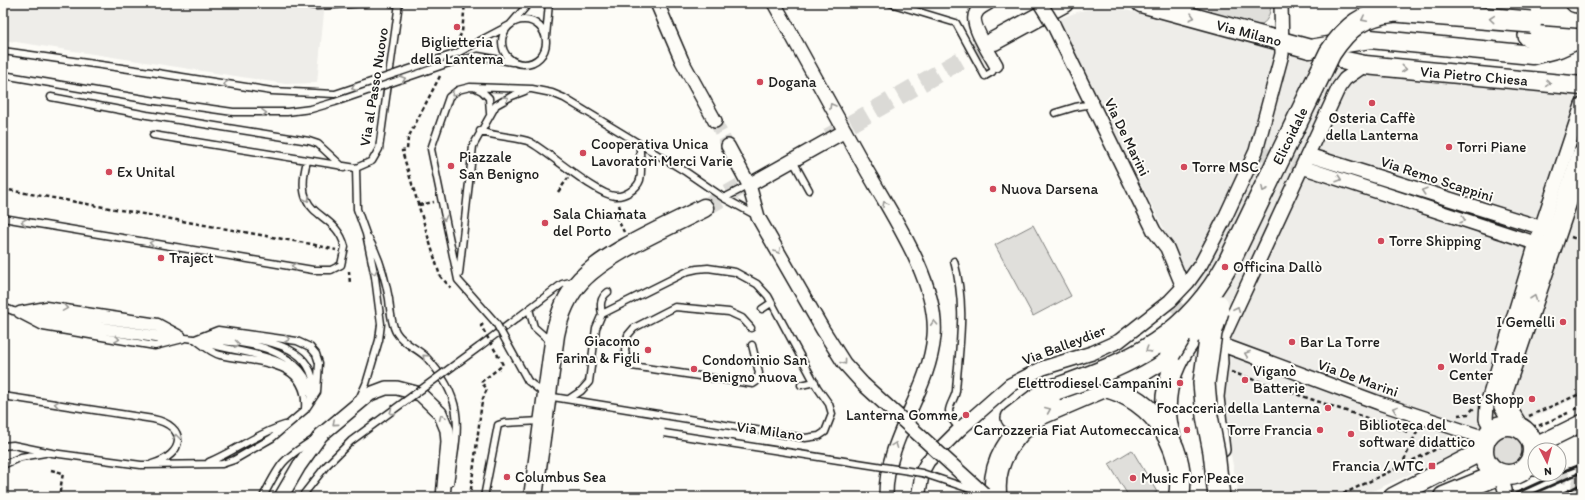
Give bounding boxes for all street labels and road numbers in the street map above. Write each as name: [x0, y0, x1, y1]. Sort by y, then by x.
street label: Via Milano: [1214, 16, 1284, 50]
street label: Via al Passo Nuovo: [356, 26, 392, 148]
street label: Via Pietro Chiesa: [1419, 62, 1529, 90]
street label: Via De Marini: [1100, 95, 1154, 179]
street label: Elicoidale: [1268, 104, 1312, 168]
street label: Via Remo Scappini: [1378, 152, 1496, 206]
street label: Via Balleydier: [1019, 321, 1109, 369]
street label: Via De Marini: [1315, 355, 1401, 401]
street label: Via Milano: [736, 417, 804, 445]

